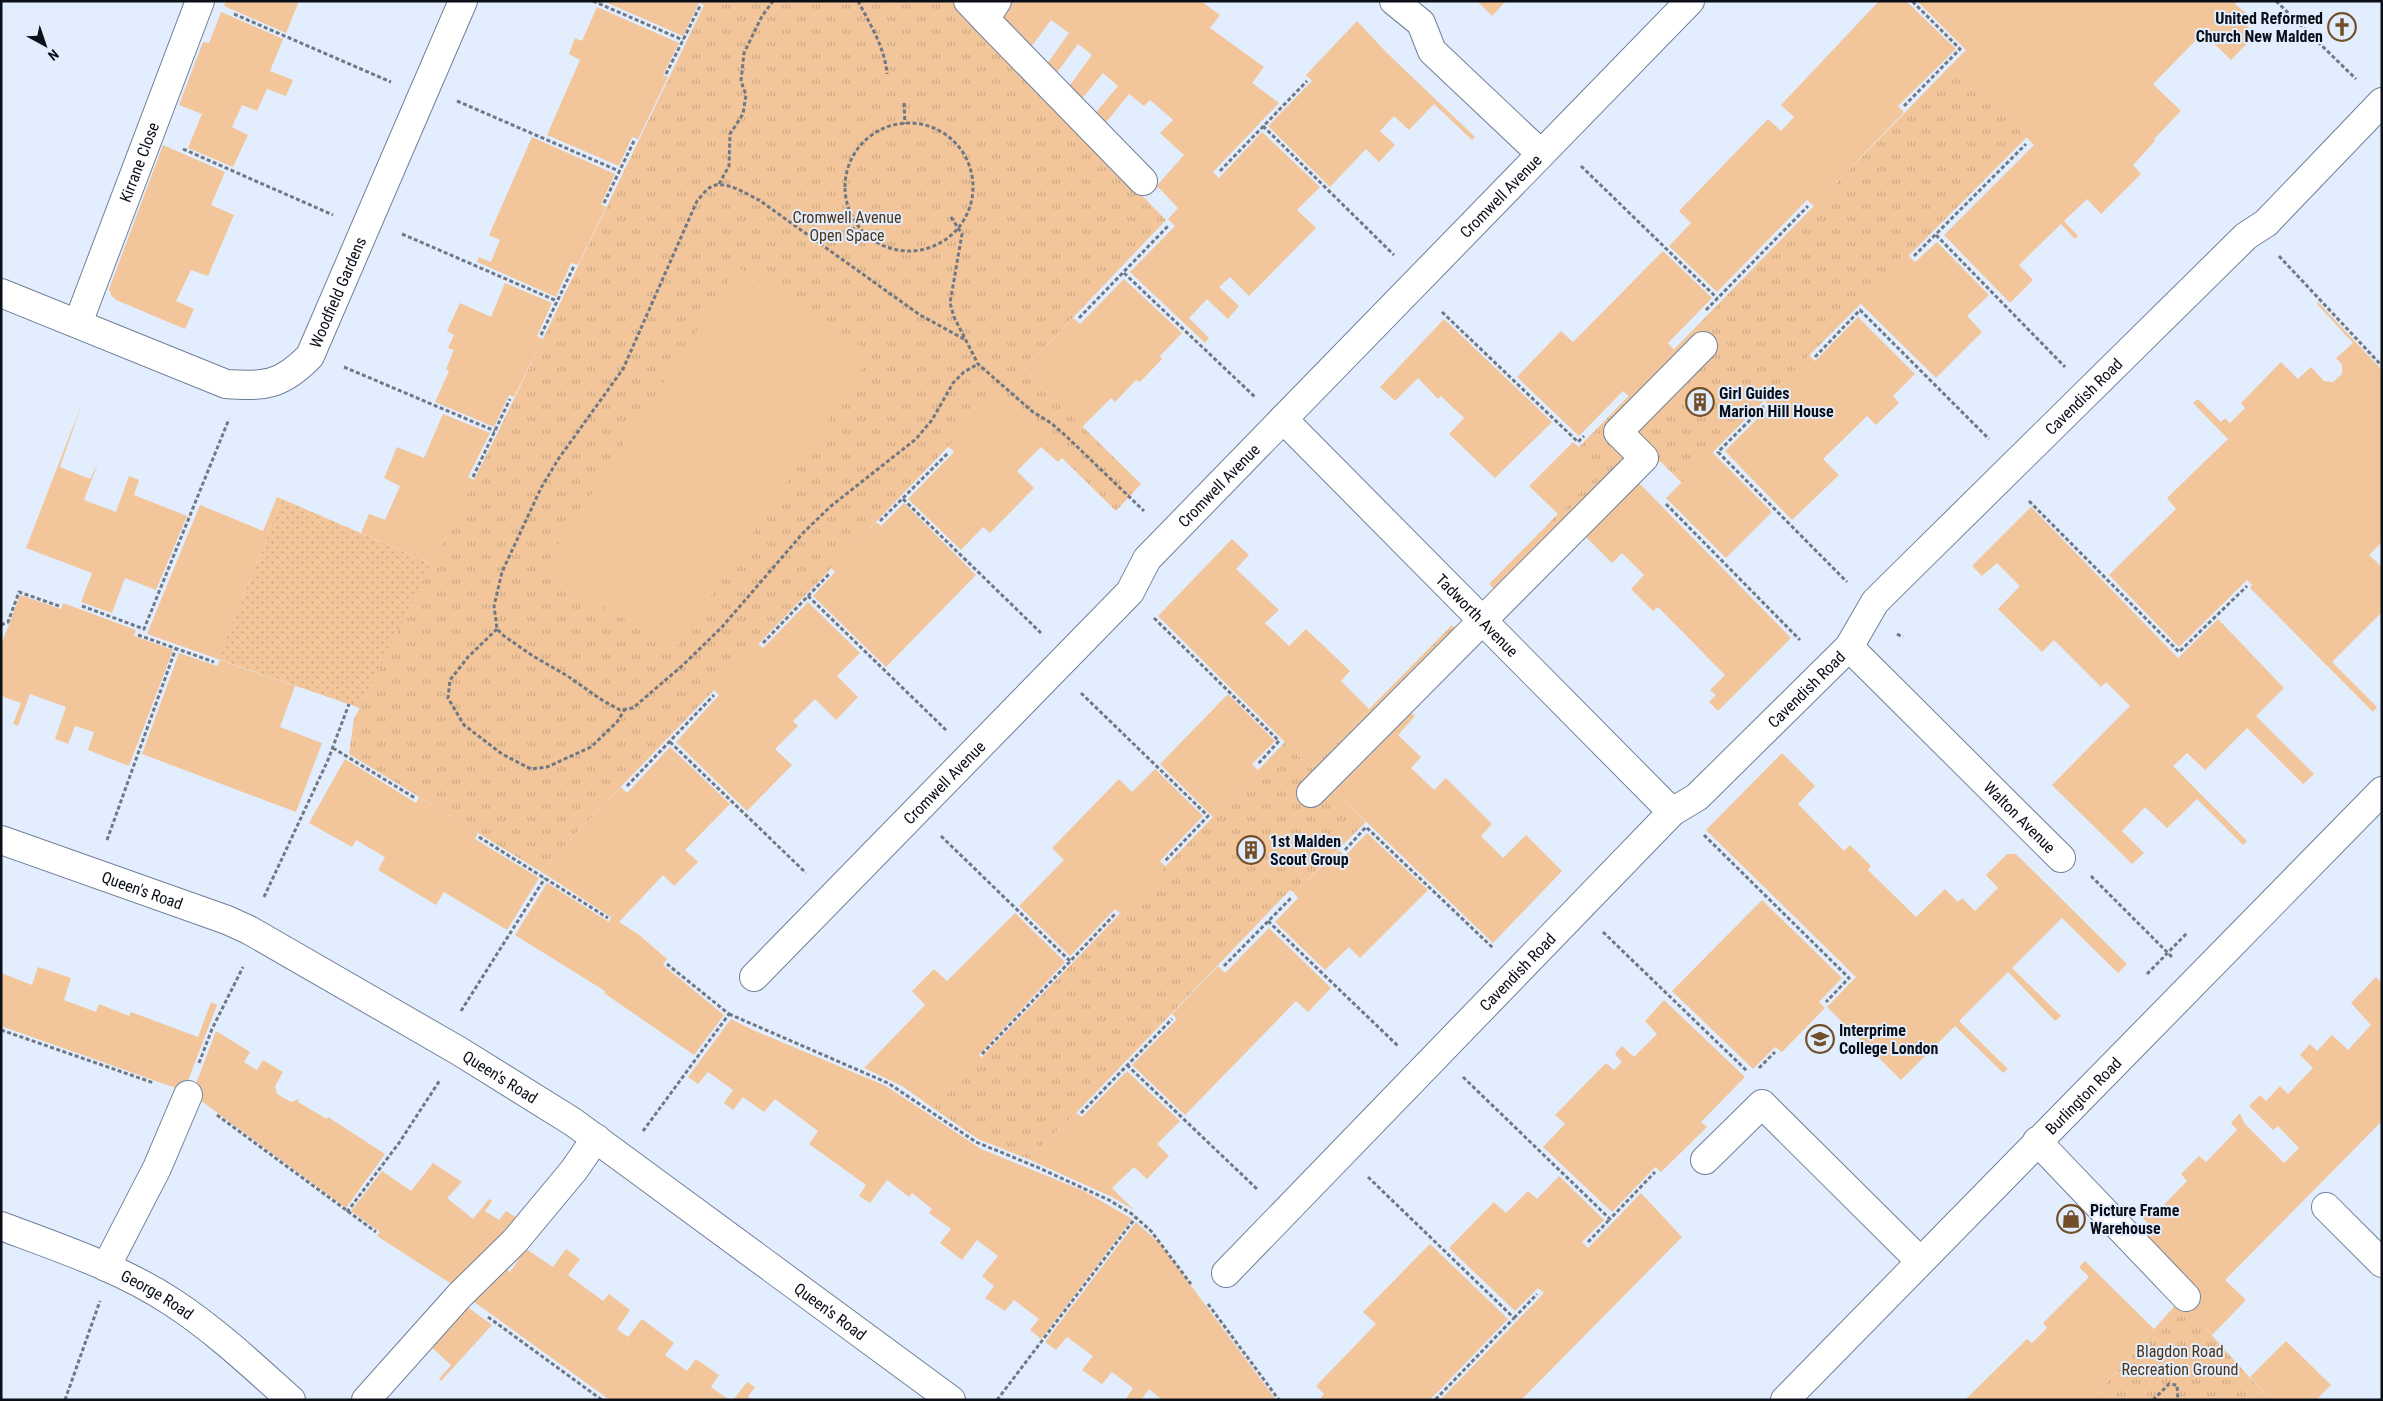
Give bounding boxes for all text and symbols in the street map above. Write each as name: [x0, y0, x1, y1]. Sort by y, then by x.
place label: United Reformed Church New Malden: [2196, 9, 2323, 46]
church icon: United Reformed Church New Malden: [2327, 12, 2357, 42]
north arrow: [20, 20, 70, 70]
text: N: [45, 46, 62, 64]
street label: Kirrane Close: [115, 120, 163, 205]
street label: Cromwell Avenue: [1456, 150, 1545, 241]
park label: Cromwell Avenue Open Space: [793, 208, 901, 245]
street label: Woodfield Gardens: [305, 234, 370, 351]
street label: Cavendish Road: [2041, 354, 2126, 439]
place label: Girl Guides Marion Hill House: [1719, 384, 1834, 421]
building icon: Girl Guides Marion Hill House: [1685, 387, 1715, 417]
street label: Cromwell Avenue: [1174, 440, 1263, 531]
street label: Tadworth Avenue: [1432, 570, 1522, 661]
street label: Cavendish Road: [1764, 647, 1849, 732]
street label: Cromwell Avenue: [899, 737, 989, 828]
street label: Walton Avenue: [1980, 777, 2060, 857]
place label: 1st Malden Scout Group: [1270, 832, 1349, 869]
building icon: 1st Malden Scout Group: [1236, 835, 1266, 865]
street label: Queen's Road: [99, 867, 185, 913]
street label: Cavendish Road: [1475, 929, 1559, 1015]
place label: Interprime College London: [1839, 1021, 1939, 1058]
school or university icon: Interprime College London: [1805, 1024, 1835, 1054]
street label: Queen's Road: [459, 1046, 541, 1107]
street label: Burlington Road: [2041, 1053, 2125, 1138]
place label: Picture Frame Warehouse: [2090, 1201, 2180, 1238]
shop icon: Picture Frame Warehouse: [2056, 1204, 2086, 1234]
street label: George Road: [118, 1266, 197, 1323]
street label: Queen's Road: [791, 1279, 870, 1344]
park label: Blagdon Road Recreation Ground: [2122, 1342, 2238, 1379]

